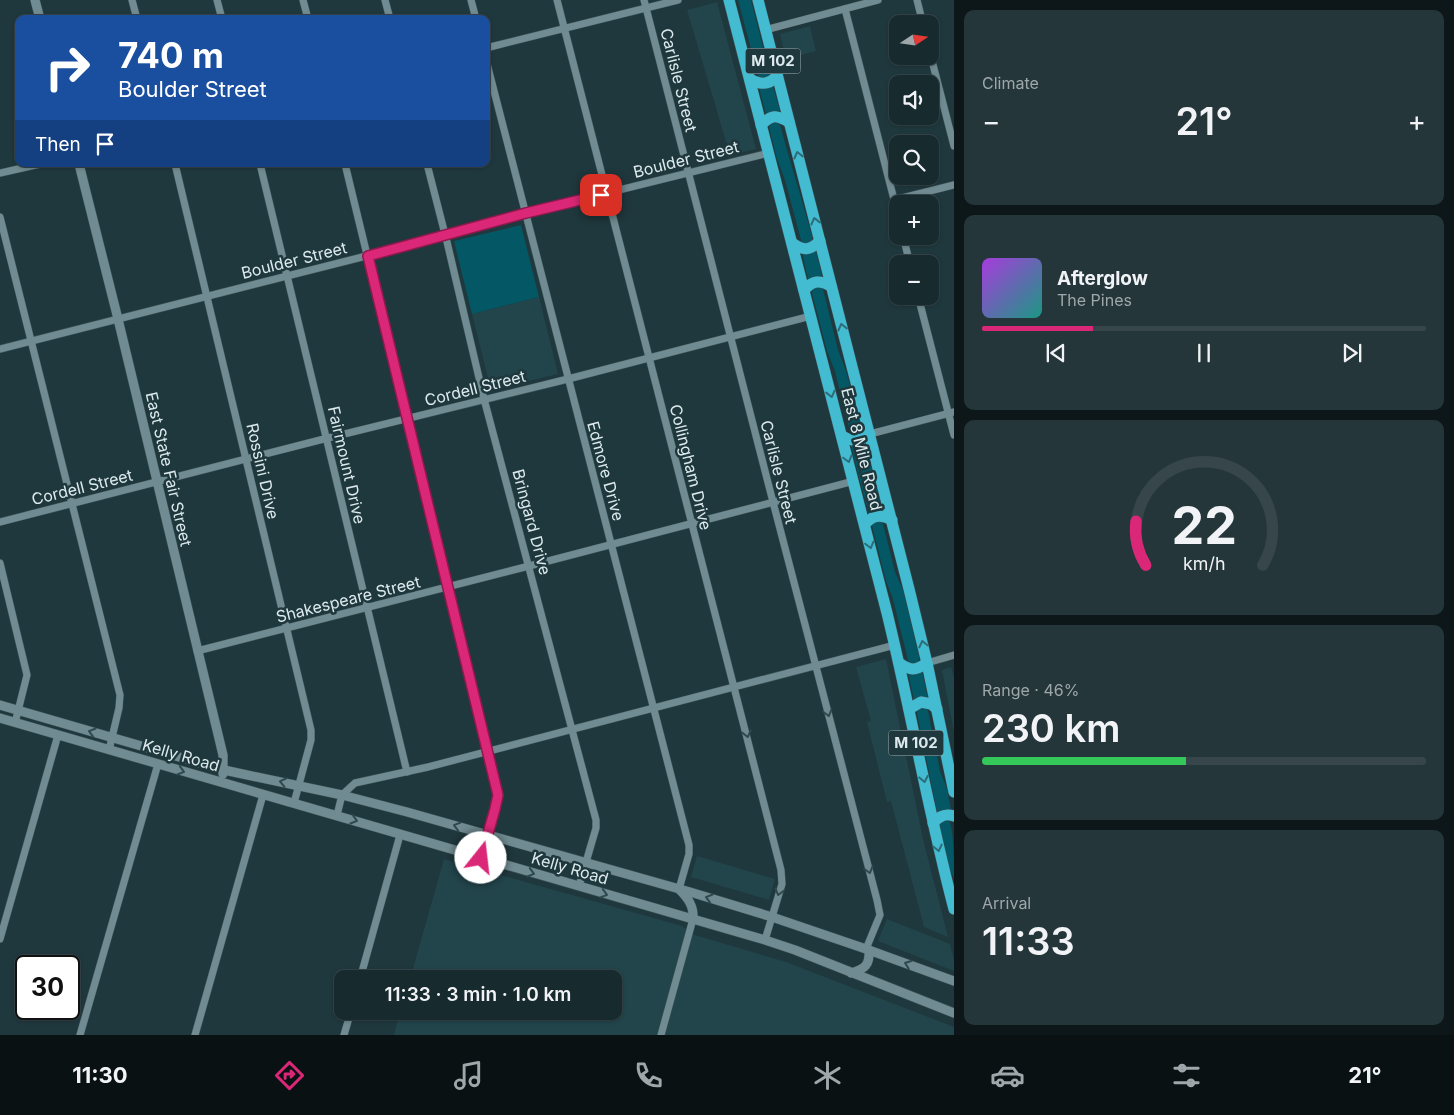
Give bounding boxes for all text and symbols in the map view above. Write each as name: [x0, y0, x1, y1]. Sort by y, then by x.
north arrow: [889, 15, 939, 65]
map controls: [889, 15, 939, 305]
street label: Carlisle Street: [656, 26, 702, 134]
text: 740 m: [118, 34, 224, 76]
icon: right: [35, 35, 100, 100]
road number: M 102: [746, 48, 800, 74]
text: Climate: [982, 73, 1039, 93]
button: sound: [889, 75, 939, 125]
text: Boulder Street: [118, 76, 267, 102]
text: 21°: [1175, 98, 1233, 144]
text: −: [982, 104, 1001, 138]
text: +: [1407, 104, 1426, 138]
icon: arrive: [91, 130, 119, 158]
text: Then: [35, 133, 81, 156]
button: search: [889, 135, 939, 185]
street label: Boulder Street: [631, 136, 741, 182]
one-way arrow: [793, 152, 803, 160]
pin: [580, 174, 622, 216]
icon: arrive: [587, 181, 615, 209]
button: +: [889, 195, 939, 245]
one-way arrow: [810, 218, 820, 226]
street label: Boulder Street: [239, 237, 349, 283]
button: −: [889, 255, 939, 305]
text: Afterglow: [1057, 267, 1148, 290]
text: The Pines: [1057, 290, 1132, 310]
one-way arrow: [837, 323, 848, 332]
icon: previous: [1042, 339, 1070, 367]
icon: pause: [1190, 339, 1218, 367]
icon: next: [1338, 339, 1366, 367]
street label: Cordell Street: [422, 366, 528, 410]
street label: East 8 Mile Road: [837, 386, 887, 512]
one-way arrow: [825, 389, 836, 398]
street label: East State Fair Street: [142, 390, 196, 548]
street label: Collingham Drive: [666, 402, 716, 532]
street label: Fairmount Drive: [324, 404, 370, 526]
street label: Carlisle Street: [756, 418, 802, 526]
street label: Edmore Drive: [583, 419, 629, 523]
street label: Rossini Drive: [242, 421, 284, 521]
one-way arrow: [842, 454, 853, 463]
street label: Cordell Street: [29, 465, 135, 509]
street label: Bringard Drive: [508, 467, 556, 577]
text: 22: [1171, 494, 1237, 557]
one-way arrow: [864, 541, 875, 550]
text: km/h: [1183, 553, 1225, 574]
street label: Shakespeare Street: [274, 571, 422, 627]
one-way arrow: [918, 639, 929, 648]
text: Range · 46%: [982, 680, 1079, 700]
text: 230 km: [982, 705, 1120, 751]
one-way arrow: [822, 709, 833, 717]
one-way arrow: [88, 727, 96, 737]
one-way arrow: [741, 730, 752, 739]
road number: M 102: [888, 730, 944, 756]
street label: Kelly Road: [140, 734, 222, 776]
one-way arrow: [177, 765, 185, 775]
one-way arrow: [918, 774, 928, 783]
one-way arrow: [278, 777, 287, 788]
one-way arrow: [350, 815, 358, 825]
one-way arrow: [453, 821, 462, 831]
position arrow: [454, 831, 506, 883]
one-way arrow: [932, 843, 943, 852]
street label: Kelly Road: [529, 847, 611, 889]
one-way arrow: [863, 866, 874, 875]
one-way arrow: [526, 867, 535, 877]
one-way arrow: [600, 888, 608, 898]
one-way arrow: [775, 888, 785, 896]
one-way arrow: [705, 893, 713, 903]
text: Arrival: [982, 893, 1031, 913]
text: 11:33: [982, 918, 1075, 964]
speed limit sign: 30: [15, 955, 80, 1020]
one-way arrow: [904, 960, 913, 970]
text: 11:33 · 3 min · 1.0 km: [385, 983, 571, 1006]
icon: directions: [272, 1058, 307, 1093]
icon: music: [451, 1058, 486, 1093]
icon: phone: [631, 1058, 666, 1093]
icon: climate: [810, 1058, 845, 1093]
icon: car: [990, 1058, 1025, 1093]
icon: filters: [1169, 1058, 1204, 1093]
text: 11:30: [72, 1062, 128, 1088]
text: 21°: [1348, 1062, 1382, 1088]

